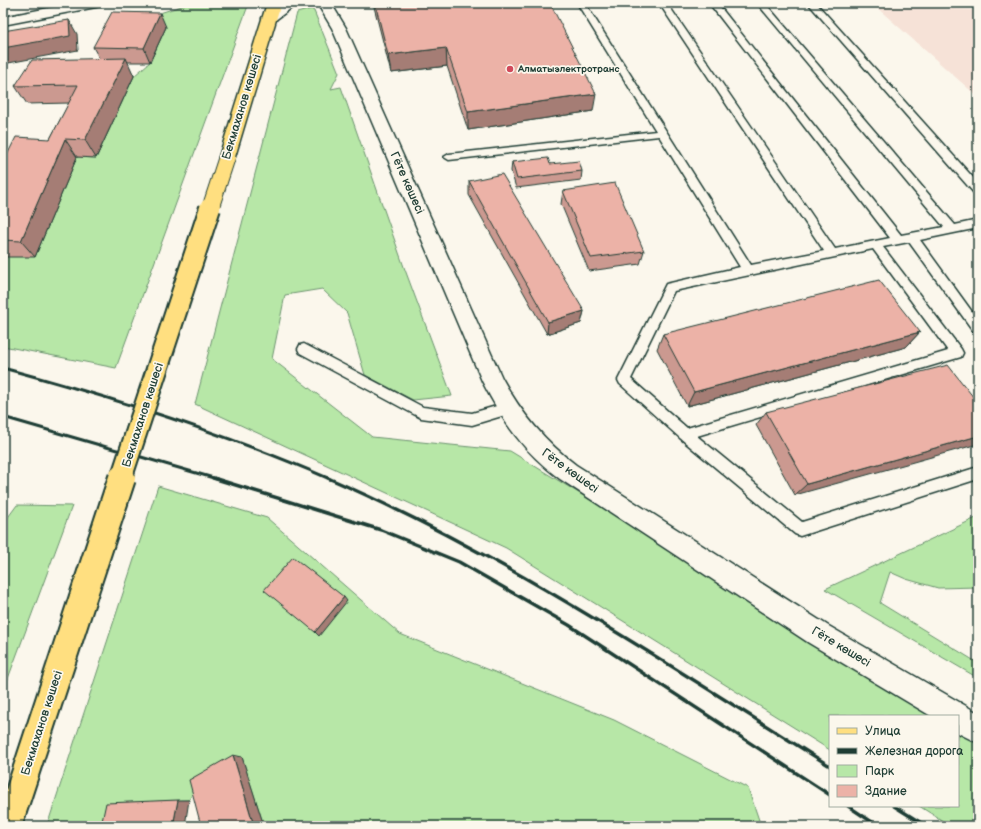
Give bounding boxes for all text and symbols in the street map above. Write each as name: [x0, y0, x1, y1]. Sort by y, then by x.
street label: Бекмаханов көшесі: [219, 53, 265, 161]
place label: Алматыэлектротранс: [517, 63, 620, 75]
marker: Алматыэлектротранс: [505, 64, 515, 74]
street label: Гёте көшесі: [387, 150, 427, 216]
street label: Бекмаханов көшесі: [119, 361, 167, 469]
street label: Гёте көшесі: [539, 445, 601, 497]
street label: Гёте көшесі: [809, 623, 873, 671]
street label: Бекмаханов көшесі: [18, 669, 66, 777]
legend: [829, 715, 959, 807]
text: Улица: [865, 724, 901, 739]
text: Железная дорога: [865, 744, 963, 759]
text: Парк: [865, 764, 895, 779]
text: Здание: [865, 784, 907, 799]

